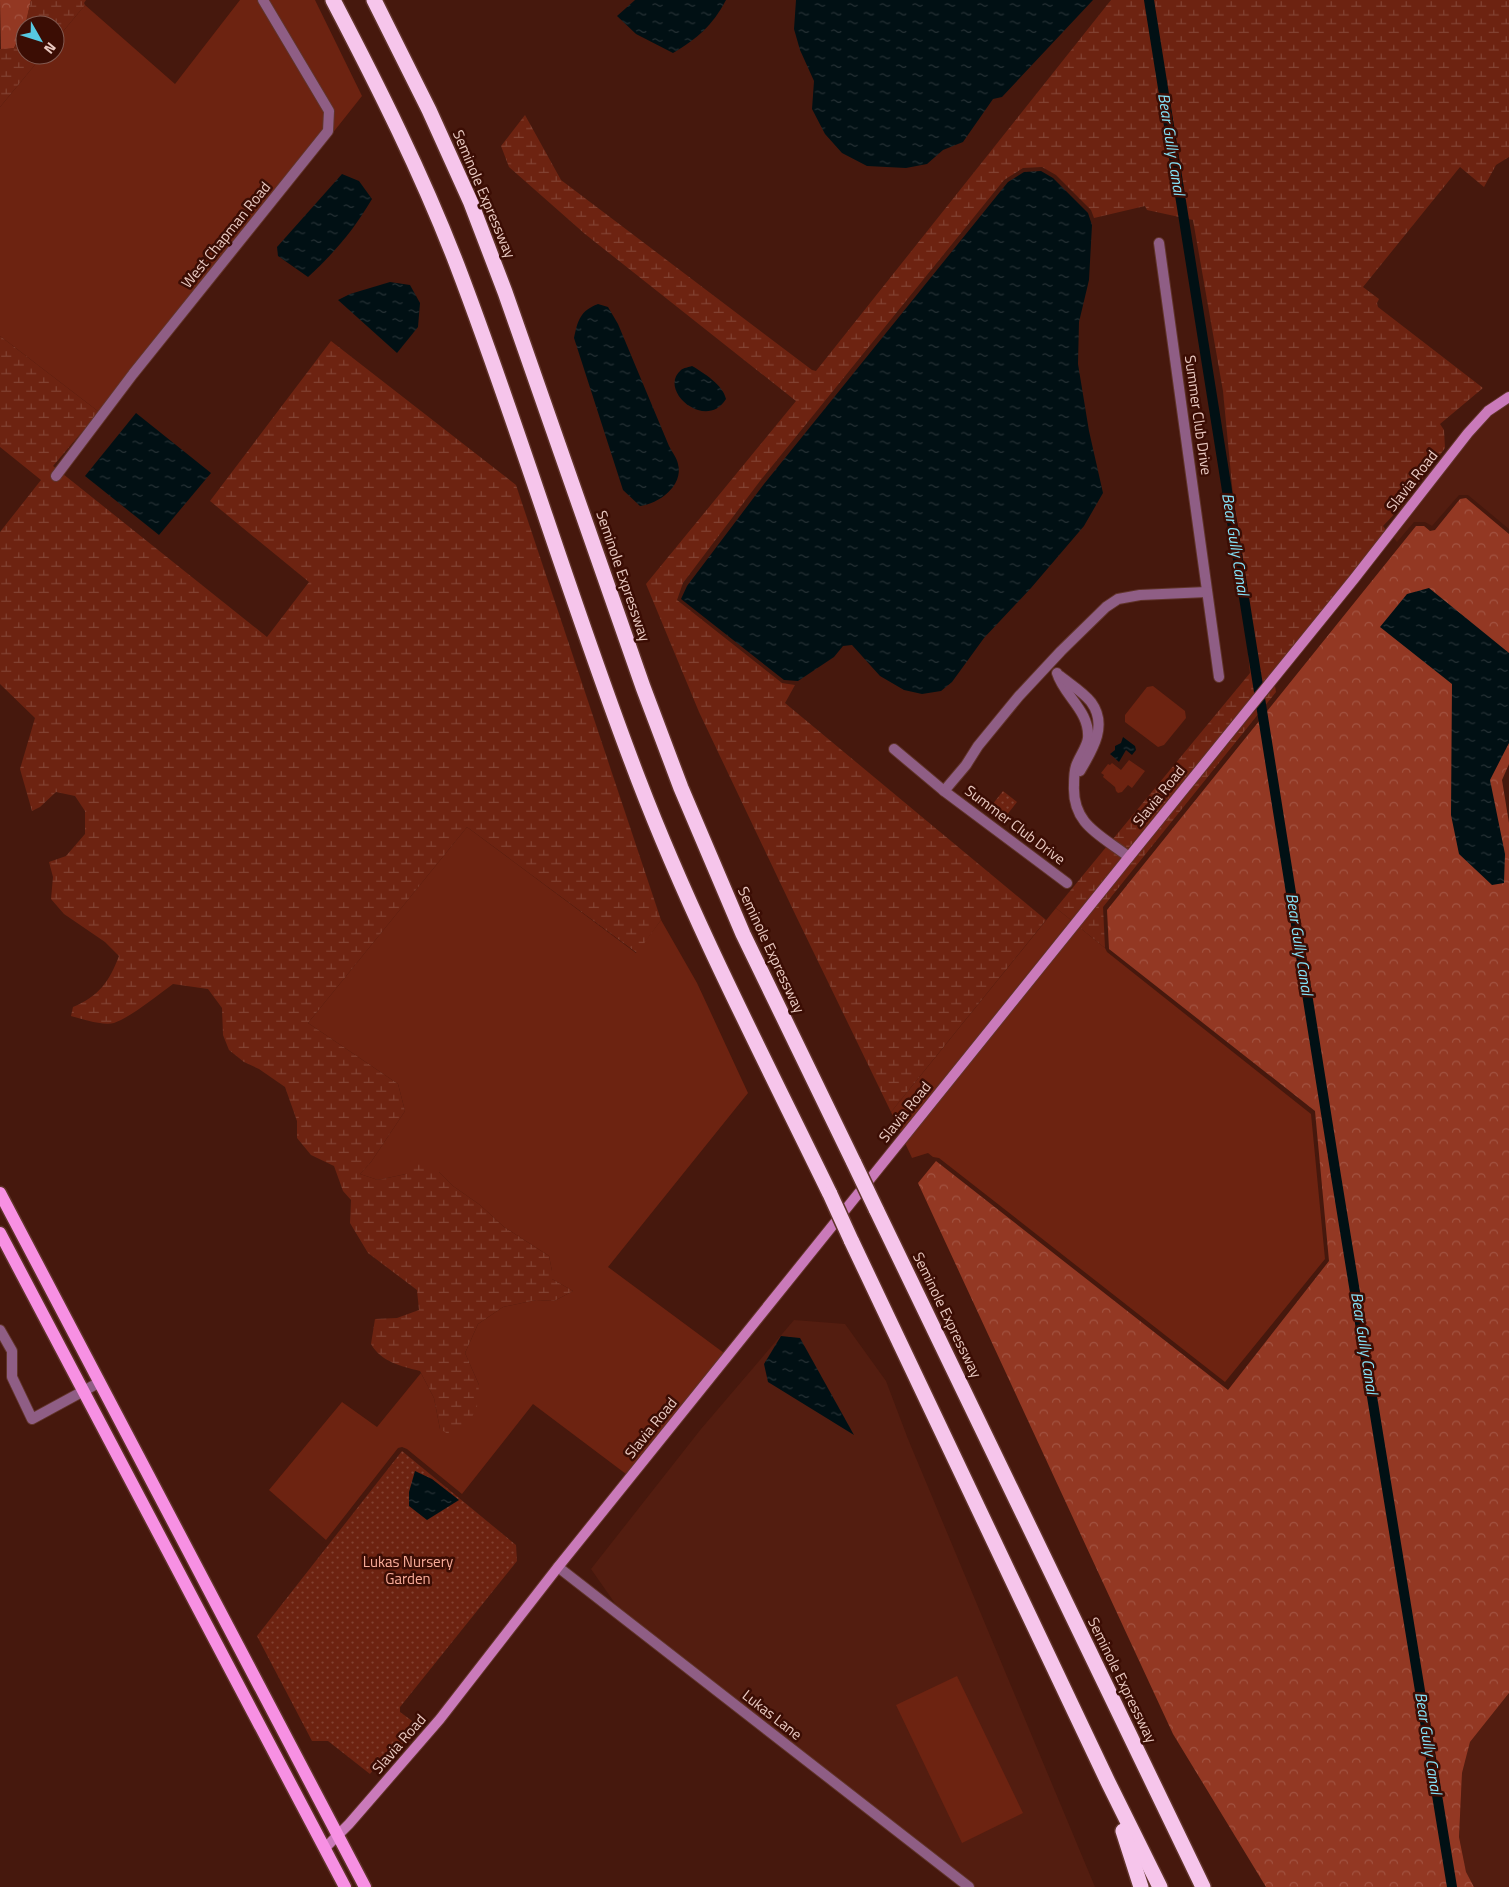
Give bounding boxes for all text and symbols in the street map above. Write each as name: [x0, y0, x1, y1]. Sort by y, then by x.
north arrow: [15, 15, 65, 65]
text: N: [39, 38, 62, 59]
water label: Bear Gully Canal: [1152, 91, 1192, 198]
street label: Seminole Expressway: [447, 126, 522, 262]
street label: West Chapman Road: [175, 176, 276, 293]
street label: Summer Club Drive: [1179, 354, 1218, 476]
street label: Slavia Road: [1380, 445, 1443, 516]
water label: Bear Gully Canal: [1216, 491, 1256, 598]
street label: Seminole Expressway: [590, 507, 657, 645]
street label: Slavia Road: [1127, 760, 1190, 831]
street label: Summer Club Drive: [960, 779, 1070, 870]
street label: Seminole Expressway: [732, 883, 811, 1017]
water label: Bear Gully Canal: [1280, 891, 1320, 998]
street label: Slavia Road: [873, 1076, 936, 1147]
street label: Seminole Expressway: [907, 1248, 988, 1382]
water label: Bear Gully Canal: [1345, 1290, 1385, 1397]
street label: Slavia Road: [619, 1392, 682, 1463]
park label: Lukas Nursery Garden: [363, 1550, 453, 1590]
street label: Seminole Expressway: [1082, 1613, 1163, 1747]
street label: Lukas Lane: [738, 1684, 807, 1745]
water label: Bear Gully Canal: [1409, 1690, 1449, 1797]
street label: Slavia Road: [366, 1709, 431, 1779]

